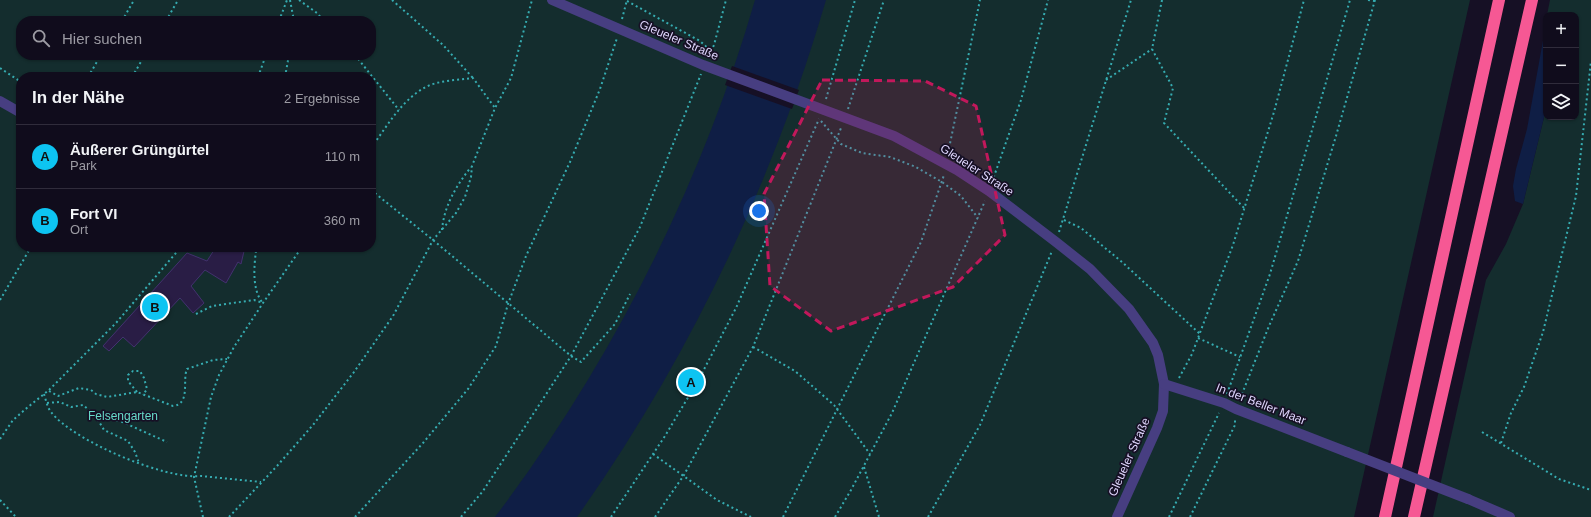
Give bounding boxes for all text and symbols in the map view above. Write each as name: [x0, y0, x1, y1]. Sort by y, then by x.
map controls: [1543, 12, 1579, 120]
button: +: [1543, 12, 1579, 48]
search box: [16, 16, 376, 60]
street label: Gleueler Straße: [637, 17, 721, 63]
icon: search: [30, 27, 52, 49]
text: Hier suchen: [62, 30, 142, 47]
button: −: [1543, 48, 1579, 84]
button: layers: [1543, 84, 1579, 120]
text: In der Nähe: [32, 88, 125, 107]
text: 2 Ergebnisse: [284, 91, 360, 106]
text: Äußerer Grüngürtel: [70, 141, 209, 158]
street label: Gleueler Straße: [938, 141, 1017, 199]
text: A: [40, 149, 50, 164]
text: 110 m: [325, 149, 360, 164]
text: Park: [70, 158, 97, 173]
your location: [749, 201, 769, 221]
text: Fort VI: [70, 205, 118, 222]
text: B: [40, 213, 50, 228]
text: 360 m: [324, 213, 360, 228]
text: Ort: [70, 222, 88, 237]
pin: B: [142, 292, 168, 322]
pin: A: [678, 367, 704, 397]
street label: In der Beller Maar: [1214, 380, 1308, 428]
park label: Felsengarten: [88, 409, 158, 423]
street label: Gleueler Straße: [1105, 415, 1153, 499]

